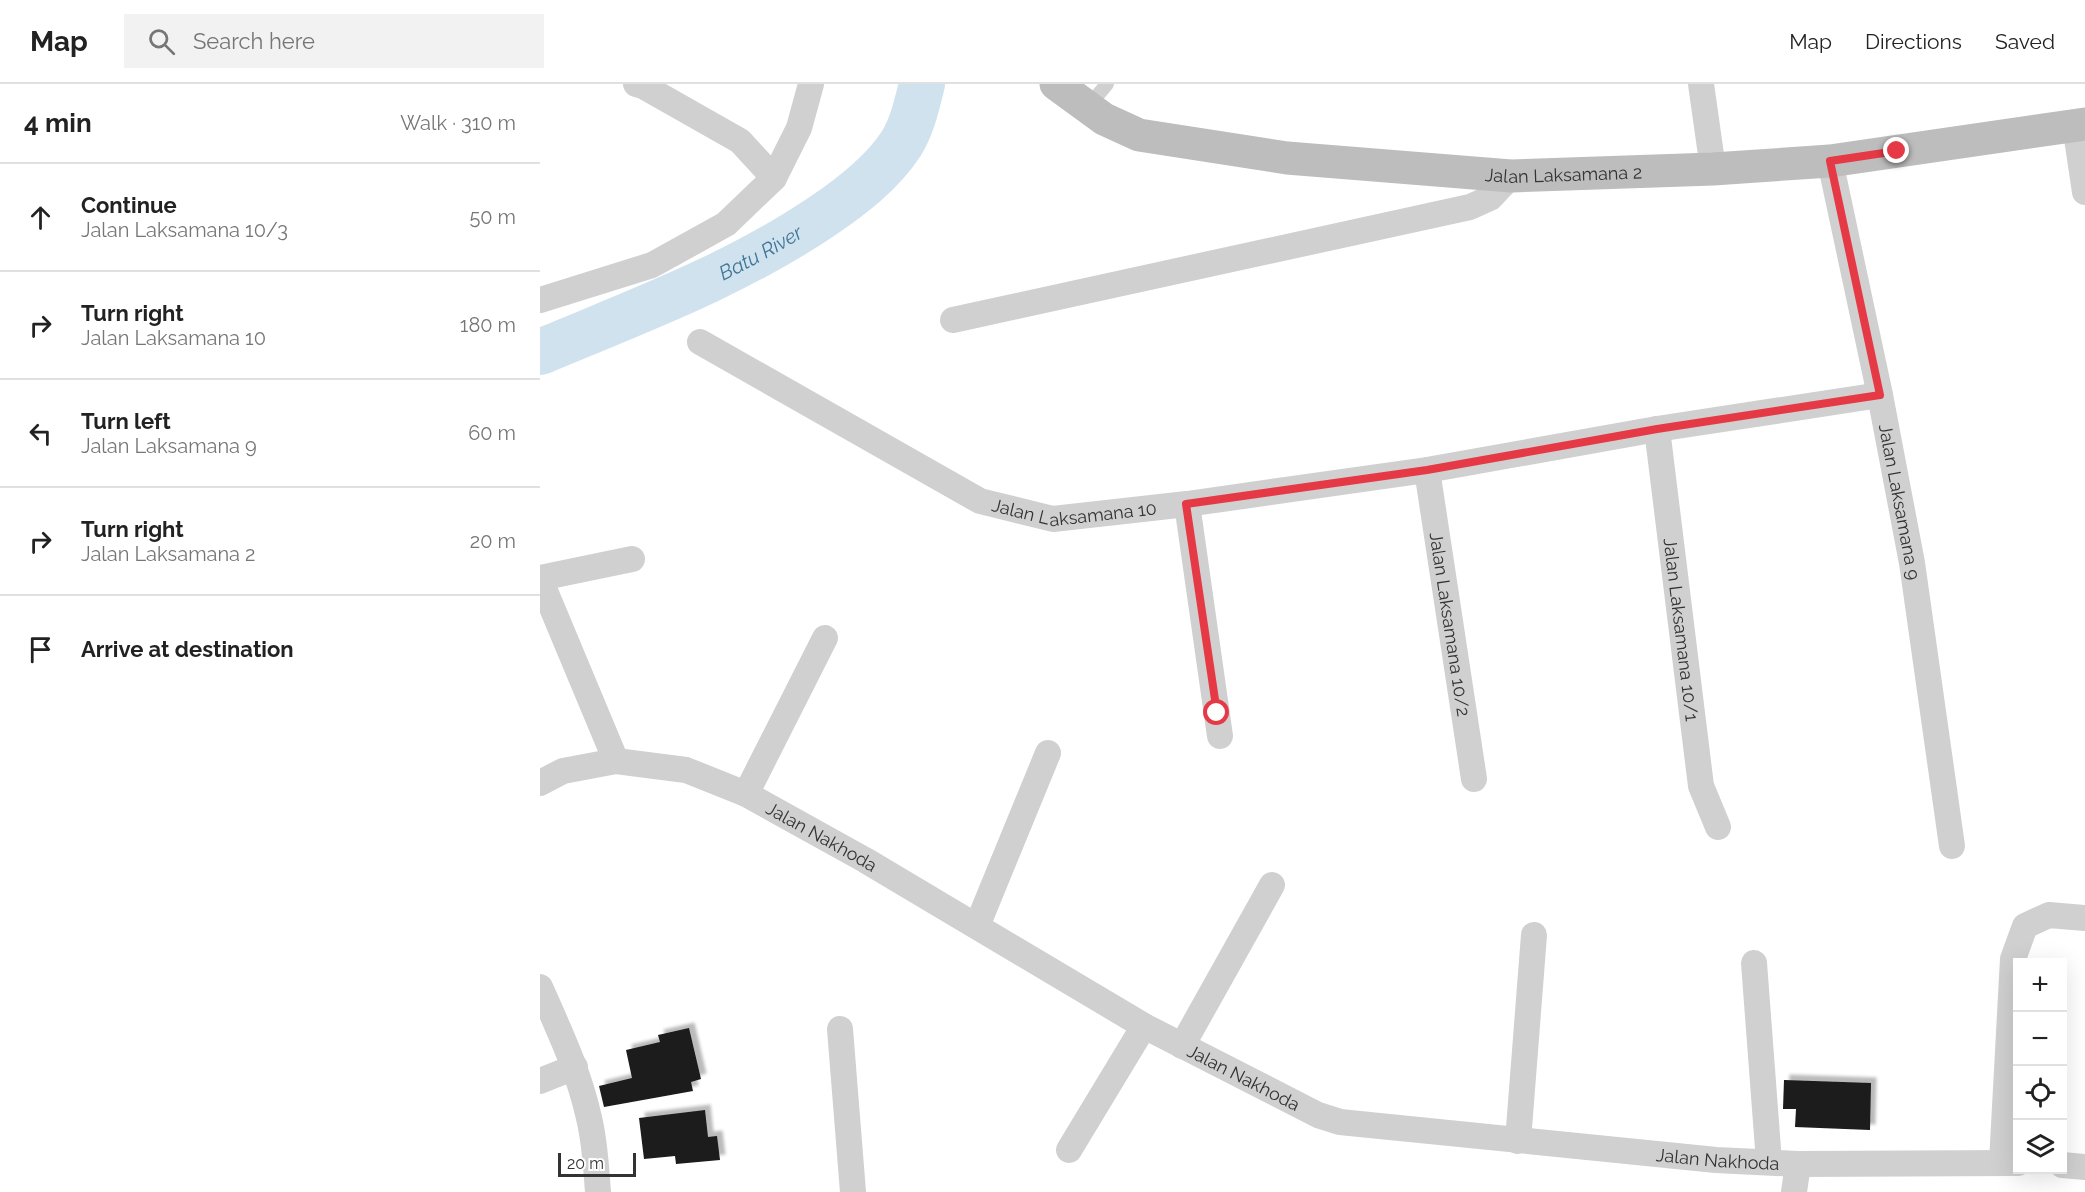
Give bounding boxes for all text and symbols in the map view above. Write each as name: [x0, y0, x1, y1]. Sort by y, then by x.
search box: [124, 14, 544, 68]
text: Map: [30, 25, 88, 58]
icon: search: [145, 25, 178, 58]
text: Search here: [193, 28, 315, 54]
text: Map: [1789, 29, 1832, 54]
text: Directions: [1865, 29, 1962, 54]
text: Saved: [1995, 29, 2055, 54]
text: 4 min: [24, 108, 92, 138]
text: Walk · 310 m: [400, 111, 516, 135]
route end: [1883, 137, 1909, 163]
street label: Jalan Laksamana 2: [1484, 161, 1642, 187]
text: Continue: [81, 192, 177, 218]
icon: ahead: [24, 201, 57, 234]
text: 50 m: [469, 205, 516, 229]
text: Jalan Laksamana 10/3: [81, 218, 288, 242]
water label: Batu River: [715, 220, 808, 285]
text: Turn right: [81, 300, 184, 326]
icon: right: [24, 309, 57, 342]
text: 180 m: [460, 313, 516, 337]
text: Jalan Laksamana 10: [81, 326, 266, 350]
text: Turn left: [81, 408, 171, 434]
icon: left: [24, 417, 57, 450]
text: 60 m: [468, 421, 516, 445]
street label: Jalan Laksamana 9: [1875, 422, 1925, 581]
text: Jalan Laksamana 9: [81, 434, 257, 458]
street label: Jalan Laksamana 10: [990, 494, 1158, 530]
text: Turn right: [81, 516, 184, 542]
icon: right: [24, 525, 57, 558]
text: 20 m: [470, 529, 516, 553]
street label: Jalan Laksamana 10/2: [1426, 531, 1475, 718]
street label: Jalan Laksamana 10/1: [1660, 537, 1703, 723]
text: Jalan Laksamana 2: [81, 542, 256, 566]
icon: arrive: [24, 633, 57, 666]
text: Arrive at destination: [81, 636, 294, 662]
route start: [1203, 699, 1229, 725]
street label: Jalan Nakhoda: [763, 797, 881, 875]
map controls: [2013, 958, 2067, 1174]
button: +: [2013, 958, 2067, 1012]
button: −: [2013, 1012, 2067, 1066]
street label: Jalan Nakhoda: [1184, 1040, 1304, 1115]
button: locate: [2013, 1066, 2067, 1120]
button: layers: [2013, 1120, 2067, 1174]
street label: Jalan Nakhoda: [1655, 1144, 1780, 1174]
scale bar: [558, 1150, 636, 1178]
text: 20 m: [567, 1154, 604, 1173]

